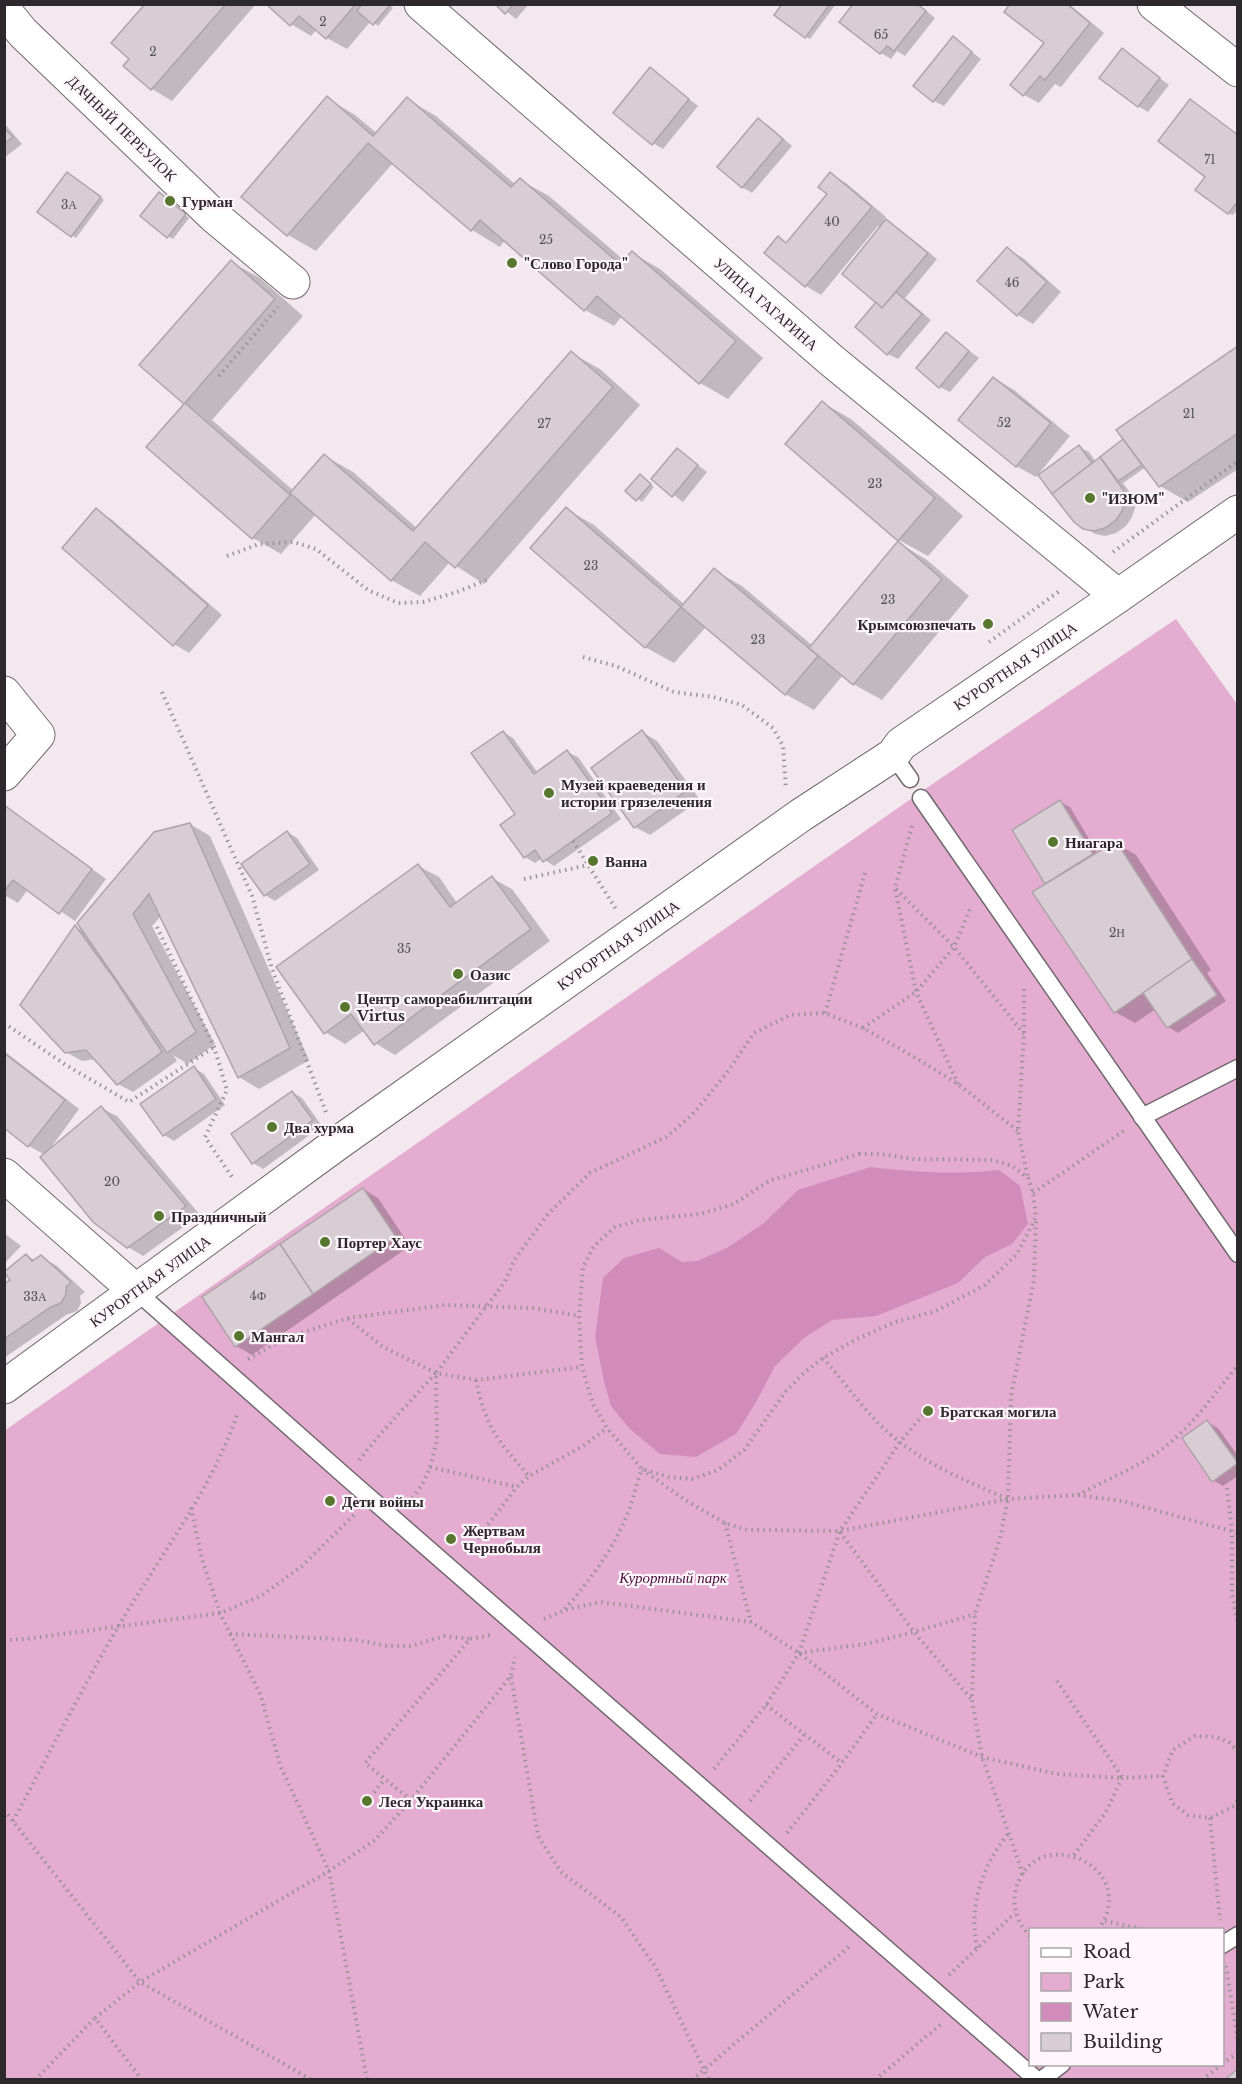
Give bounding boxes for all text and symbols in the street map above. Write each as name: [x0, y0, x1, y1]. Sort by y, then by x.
house number: 2: [319, 14, 327, 29]
house number: 65: [874, 27, 888, 42]
house number: 2: [149, 44, 157, 59]
street label: ДАЧНЫЙ ПЕРЕУЛОК: [63, 71, 181, 186]
house number: 71: [1204, 152, 1216, 167]
place label: Гурман: [182, 192, 233, 211]
marker: Гурман: [163, 194, 177, 208]
house number: 3А: [61, 197, 77, 212]
house number: 40: [824, 214, 840, 229]
house number: 25: [539, 232, 553, 247]
street label: УЛИЦА ГАГАРИНА: [710, 253, 822, 355]
place label: "Слово Города": [524, 254, 628, 273]
marker: "Слово Города": [505, 256, 519, 270]
house number: 46: [1005, 275, 1020, 290]
house number: 21: [1183, 406, 1195, 421]
house number: 52: [997, 415, 1011, 430]
house number: 27: [537, 416, 552, 431]
house number: 23: [868, 476, 882, 491]
place label: "ИЗЮМ": [1102, 489, 1165, 508]
marker: "ИЗЮМ": [1083, 491, 1097, 505]
house number: 23: [584, 558, 598, 573]
house number: 23: [881, 592, 895, 607]
place label: Крымсоюзпечать: [857, 615, 976, 634]
marker: Крымсоюзпечать: [981, 617, 995, 631]
street label: КУРОРТНАЯ УЛИЦА: [950, 618, 1081, 714]
house number: 23: [751, 632, 765, 647]
place label: Музей краеведения и истории грязелечения: [561, 775, 712, 811]
marker: Музей краеведения и истории грязелечения: [542, 786, 556, 800]
place label: Ниагара: [1065, 833, 1123, 852]
marker: Ниагара: [1046, 835, 1060, 849]
place label: Ванна: [605, 852, 648, 871]
marker: Ванна: [586, 854, 600, 868]
street label: КУРОРТНАЯ УЛИЦА: [553, 896, 683, 994]
house number: 2Н: [1109, 925, 1125, 940]
house number: 35: [397, 941, 411, 956]
place label: Оазис: [470, 965, 511, 984]
marker: Оазис: [451, 967, 465, 981]
place label: Центр самореабилитации Virtus: [356, 989, 533, 1025]
marker: Центр самореабилитации Virtus: [338, 1000, 352, 1014]
place label: Два хурма: [284, 1118, 355, 1137]
marker: Два хурма: [265, 1120, 279, 1134]
house number: 20: [104, 1174, 120, 1189]
place label: Праздничный: [171, 1207, 267, 1226]
marker: Праздничный: [152, 1209, 166, 1223]
street label: КУРОРТНАЯ УЛИЦА: [86, 1231, 214, 1331]
place label: Портер Хаус: [337, 1233, 422, 1252]
marker: Портер Хаус: [318, 1235, 332, 1249]
house number: 4Ф: [250, 1288, 266, 1303]
house number: 33А: [23, 1289, 47, 1304]
place label: Мангал: [251, 1327, 305, 1346]
marker: Мангал: [232, 1329, 246, 1343]
place label: Братская могила: [940, 1402, 1057, 1421]
marker: Братская могила: [921, 1404, 935, 1418]
place label: Дети войны: [342, 1492, 424, 1511]
marker: Дети войны: [323, 1494, 337, 1508]
place label: Жертвам Чернобыля: [463, 1521, 541, 1557]
marker: Жертвам Чернобыля: [444, 1532, 458, 1546]
park label: Курортный парк: [618, 1568, 728, 1587]
place label: Леся Украинка: [379, 1792, 484, 1811]
marker: Леся Украинка: [360, 1794, 374, 1808]
legend: [1029, 1928, 1224, 2066]
text: Road: [1083, 1941, 1131, 1963]
text: Park: [1083, 1971, 1125, 1993]
text: Water: [1082, 2001, 1139, 2023]
text: Building: [1083, 2031, 1162, 2053]

